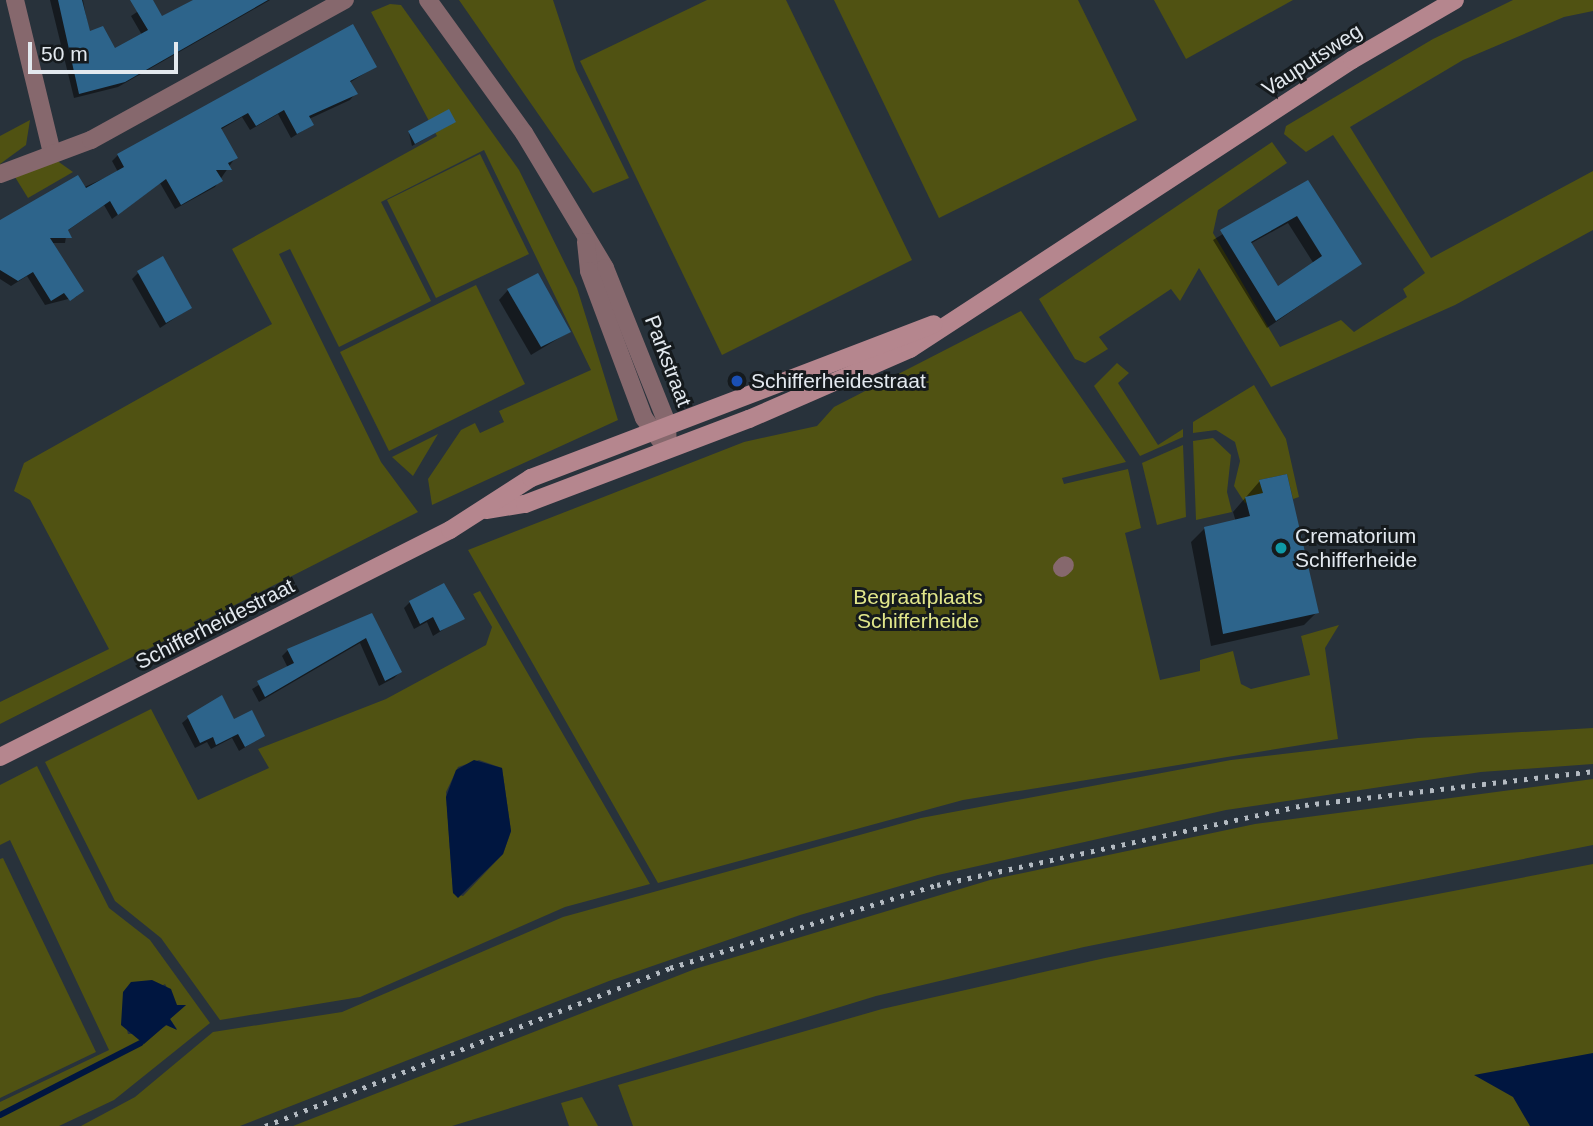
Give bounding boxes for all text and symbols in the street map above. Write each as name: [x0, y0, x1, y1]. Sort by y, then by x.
street label: Vauputsweg: [1257, 18, 1367, 102]
scale bar: [32, 28, 182, 72]
text: 50 m: [41, 42, 88, 65]
street label: Parkstraat: [639, 312, 697, 410]
place label: Schifferheidestraat: [751, 368, 926, 394]
marker: Schifferheidestraat: [729, 373, 745, 389]
place label: Crematorium Schifferheide: [1295, 523, 1417, 573]
marker: Crematorium Schifferheide: [1273, 540, 1289, 556]
street label: Schifferheidestraat: [131, 573, 299, 675]
park label: Begraafplaats Schifferheide: [853, 584, 983, 634]

